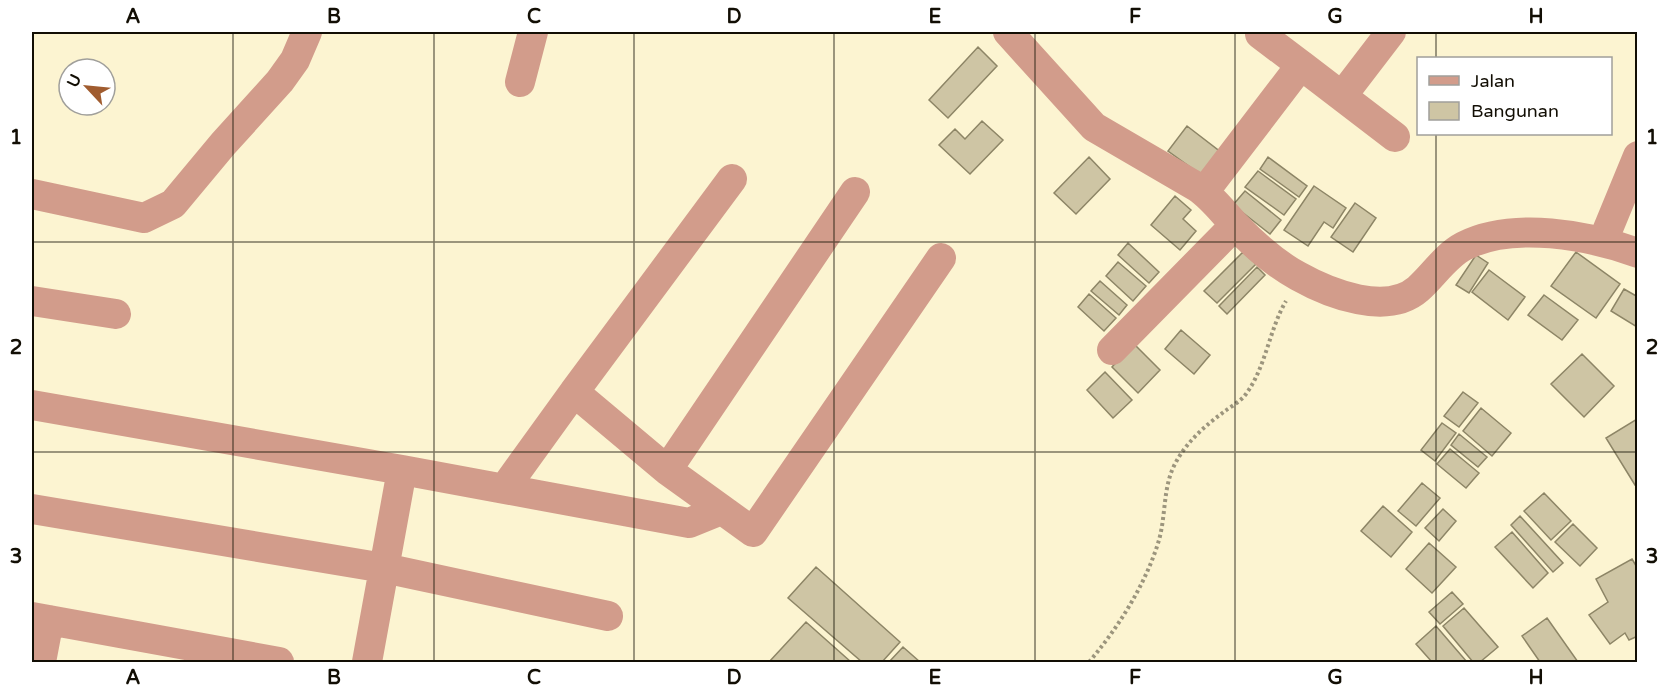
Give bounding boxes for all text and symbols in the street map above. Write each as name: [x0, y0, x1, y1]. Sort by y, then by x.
text: A: [126, 5, 141, 29]
text: B: [327, 5, 341, 29]
text: C: [527, 5, 541, 29]
text: D: [726, 5, 742, 29]
text: E: [929, 5, 942, 29]
text: F: [1129, 5, 1141, 29]
text: G: [1327, 5, 1343, 29]
text: H: [1528, 5, 1544, 29]
north arrow: [57, 57, 117, 117]
legend: [1417, 57, 1612, 135]
text: Jalan: [1471, 70, 1515, 92]
text: U: [63, 71, 86, 91]
text: Bangunan: [1471, 100, 1559, 122]
text: 1: [10, 126, 22, 150]
text: 1: [1646, 126, 1658, 150]
text: 2: [10, 336, 22, 360]
text: 2: [1646, 336, 1658, 360]
text: 3: [10, 545, 22, 569]
text: 3: [1646, 545, 1658, 569]
text: A: [126, 666, 141, 690]
text: B: [327, 666, 341, 690]
text: C: [527, 666, 541, 690]
text: D: [726, 666, 742, 690]
text: E: [929, 666, 942, 690]
text: F: [1129, 666, 1141, 690]
text: G: [1327, 666, 1343, 690]
text: H: [1528, 666, 1544, 690]

